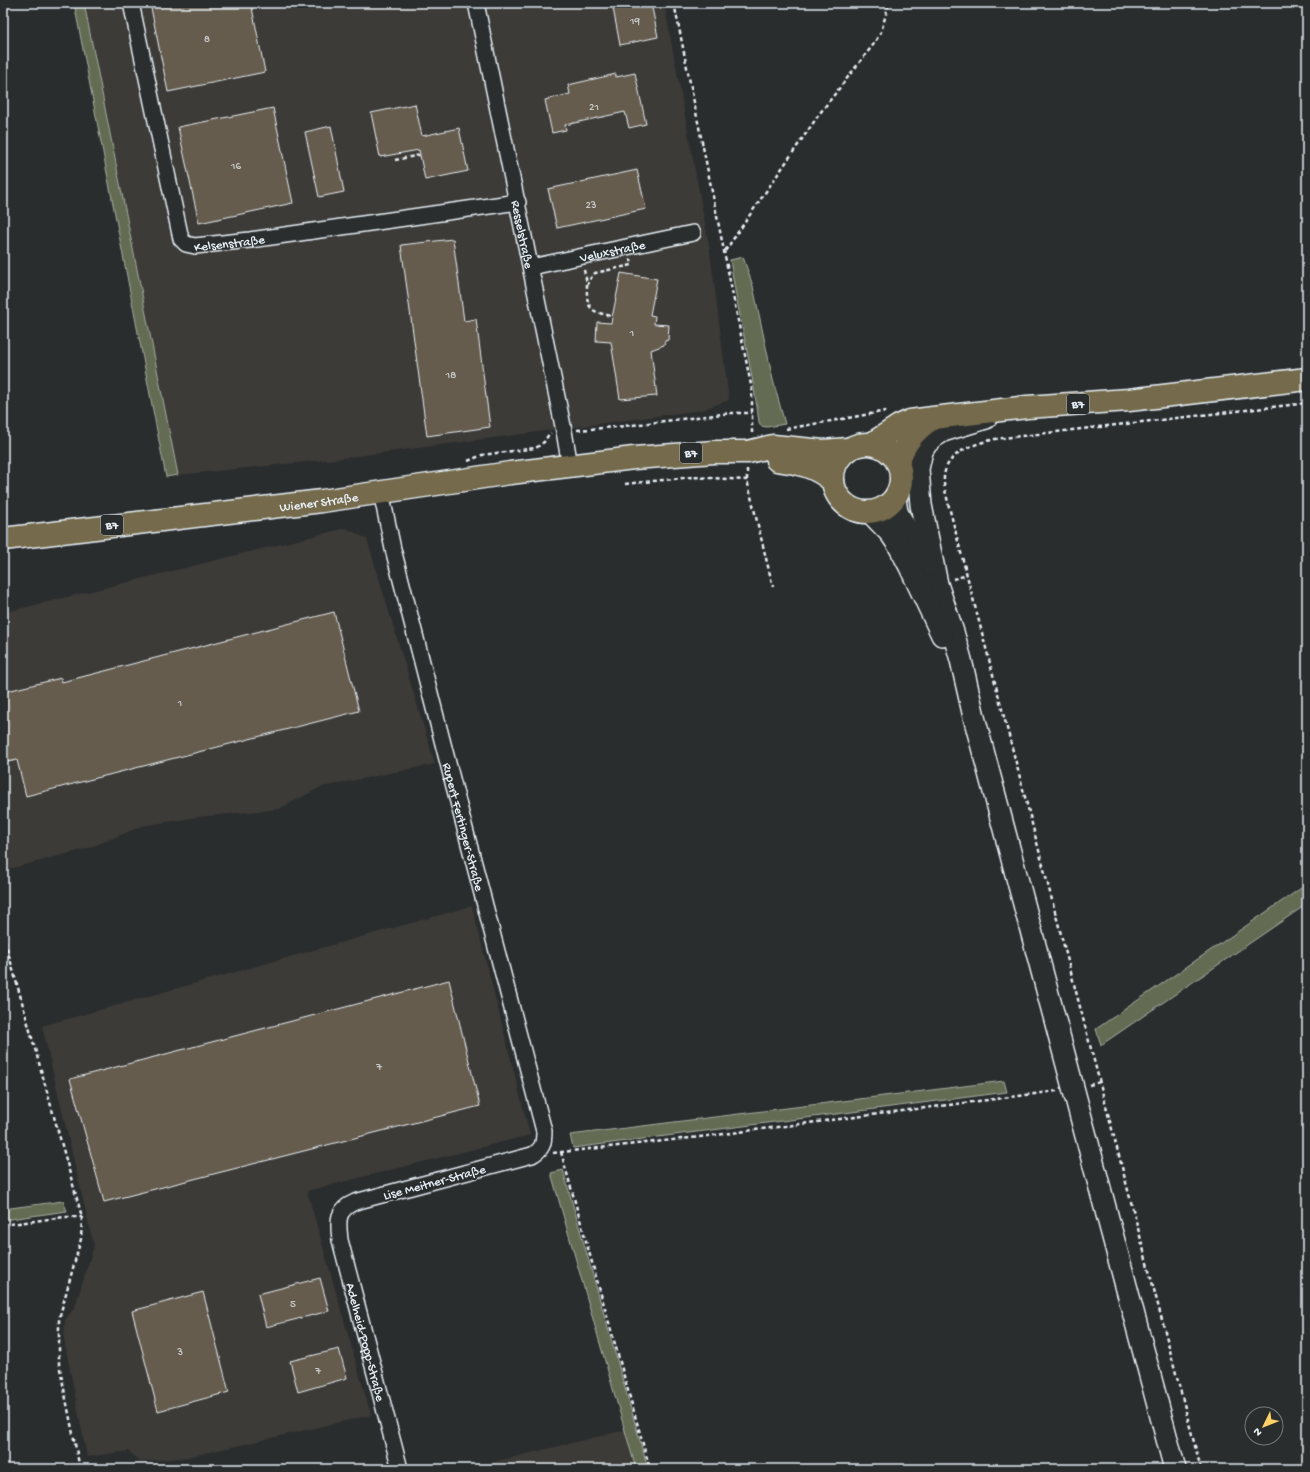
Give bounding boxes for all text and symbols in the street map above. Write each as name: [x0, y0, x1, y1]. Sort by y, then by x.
house number: 19: [629, 16, 640, 28]
house number: 8: [204, 34, 210, 46]
house number: 21: [589, 102, 599, 114]
house number: 16: [230, 161, 241, 173]
street label: Resselstraße: [507, 199, 535, 270]
house number: 23: [585, 200, 597, 212]
street label: Kelsenstraße: [193, 233, 266, 256]
street label: Veluxstraße: [578, 238, 647, 267]
house number: 1: [629, 328, 634, 340]
house number: 18: [445, 370, 456, 382]
road number: B7: [1067, 394, 1089, 414]
road number: B7: [680, 443, 702, 463]
street label: Wiener Straße: [279, 491, 360, 516]
road number: B7: [101, 515, 123, 535]
house number: 1: [177, 698, 182, 710]
street label: Rupert Fertinger-Straße: [438, 762, 486, 893]
house number: 7: [375, 1062, 382, 1074]
street label: Lise Meitner-Straße: [382, 1162, 488, 1204]
street label: Adelheid-Popp-Straße: [342, 1282, 387, 1403]
house number: 5: [290, 1299, 296, 1311]
house number: 3: [176, 1347, 183, 1359]
house number: 7: [314, 1366, 321, 1378]
north arrow: [1244, 1406, 1284, 1446]
text: N: [1251, 1425, 1265, 1438]

